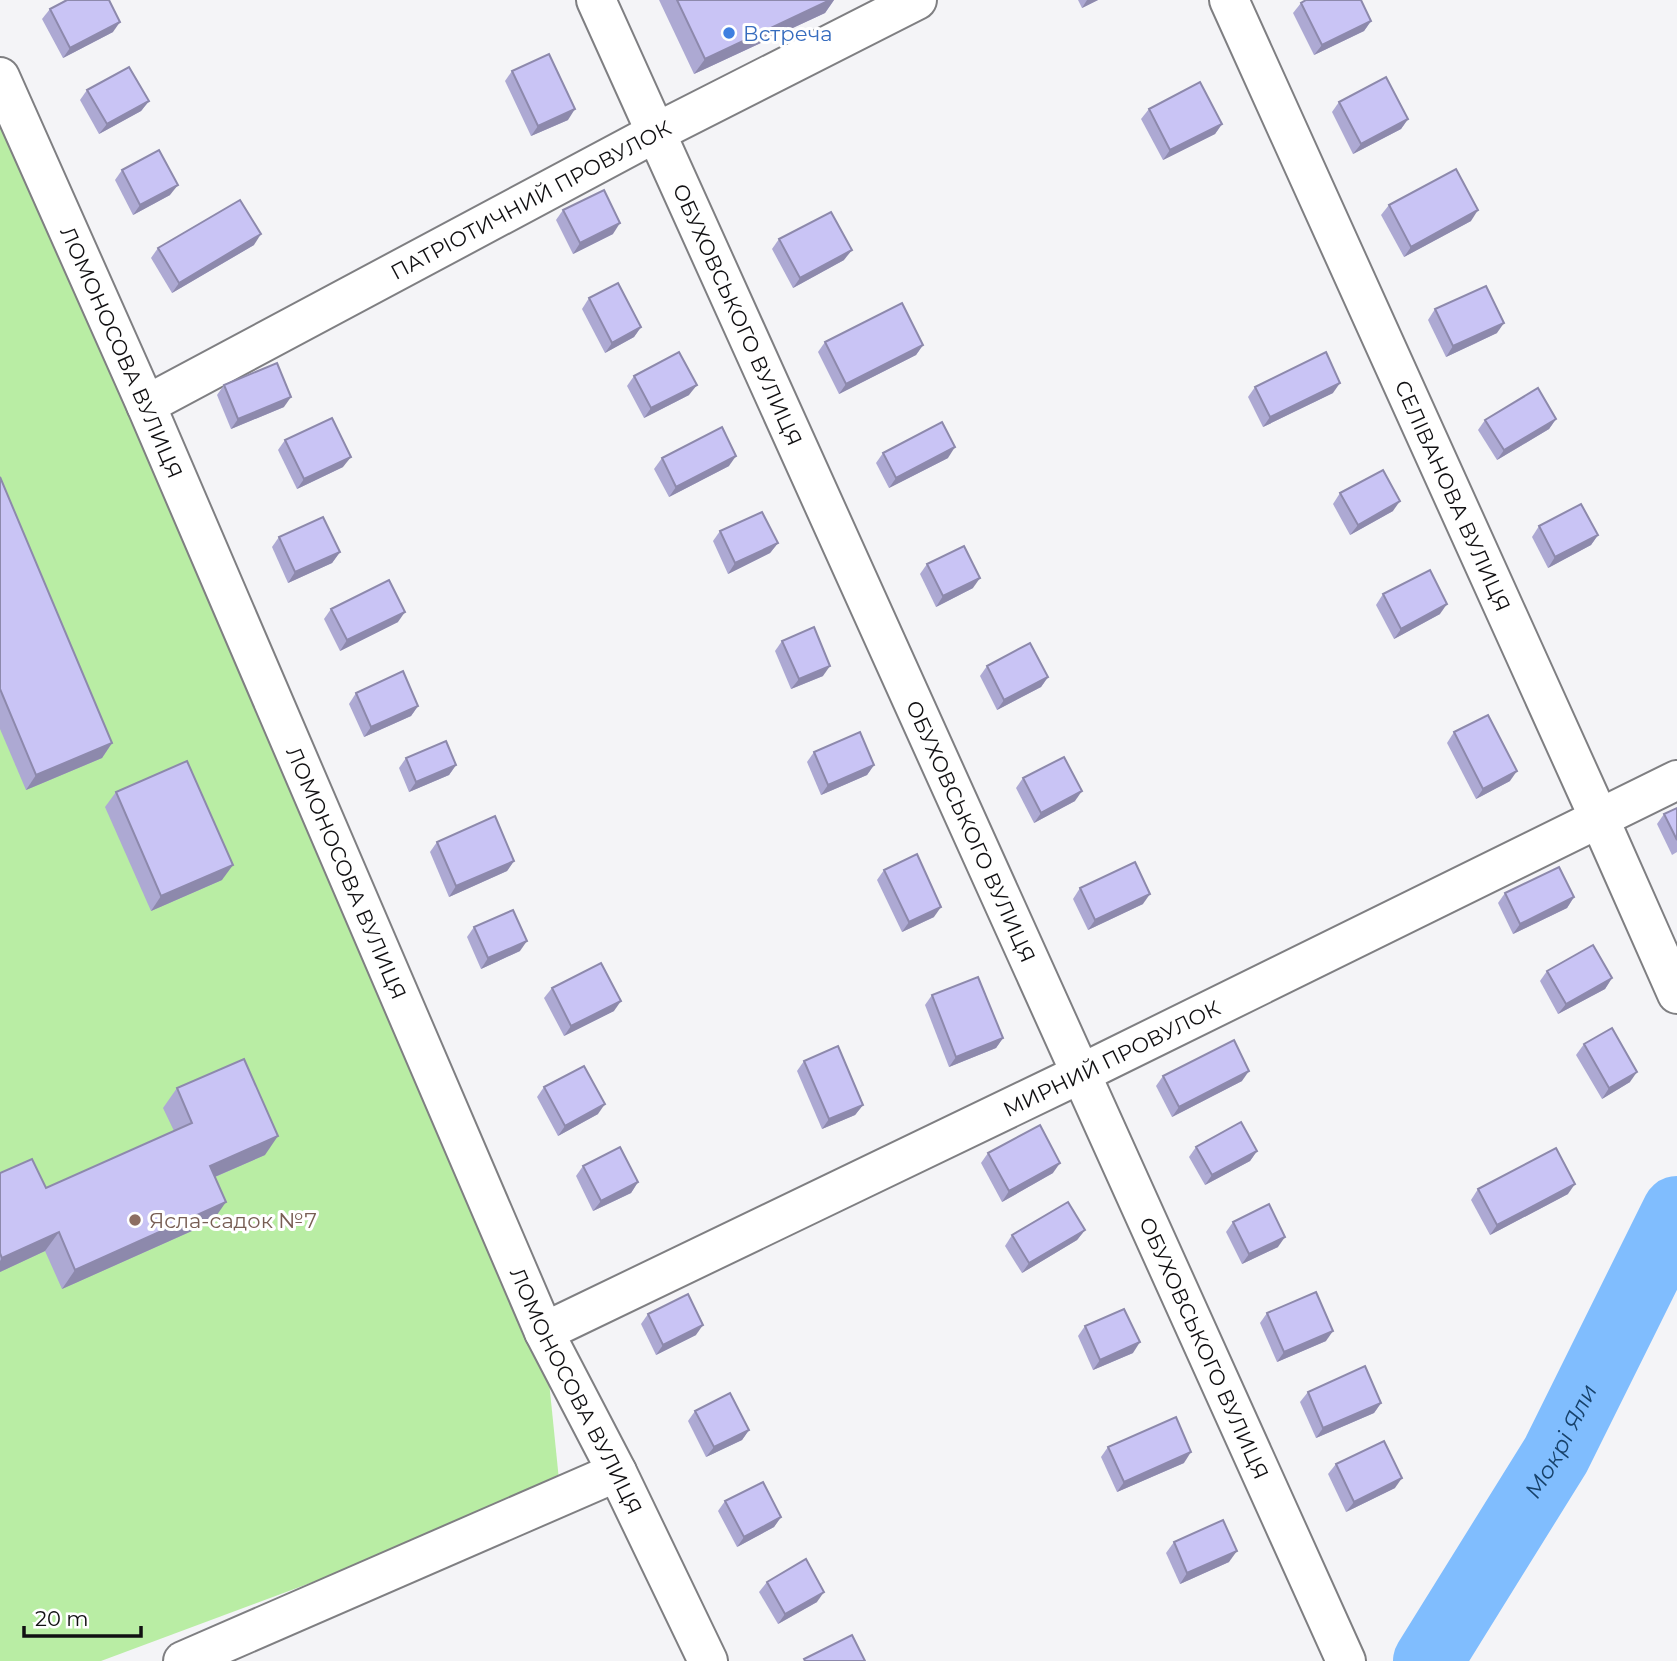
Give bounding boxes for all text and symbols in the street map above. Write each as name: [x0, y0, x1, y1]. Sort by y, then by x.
place label: Встреча: [743, 21, 832, 46]
marker: Встреча: [721, 25, 737, 41]
street label: ПАТРІОТИЧНИЙ ПРОВУЛОК: [386, 115, 675, 285]
street label: ОБУХОВСЬКОГО ВУЛИЦЯ: [668, 180, 808, 449]
street label: ЛОМОНОСОВА ВУЛИЦЯ: [56, 222, 188, 482]
street label: СЕЛІВАНОВА ВУЛИЦЯ: [1390, 376, 1516, 615]
street label: ОБУХОВСЬКОГО ВУЛИЦЯ: [901, 696, 1041, 966]
street label: ЛОМОНОСОВА ВУЛИЦЯ: [282, 743, 412, 1003]
street label: МИРНИЙ ПРОВУЛОК: [999, 995, 1224, 1122]
place label: Ясла-садок №7: [149, 1208, 317, 1233]
marker: Ясла-садок №7: [127, 1212, 143, 1228]
street label: ОБУХОВСЬКОГО ВУЛИЦЯ: [1135, 1213, 1275, 1483]
street label: ЛОМОНОСОВА ВУЛИЦЯ: [505, 1264, 648, 1518]
water label: Мокрі Яли: [1519, 1379, 1603, 1503]
scale bar: [24, 1594, 142, 1638]
text: 20 m: [35, 1606, 89, 1631]

